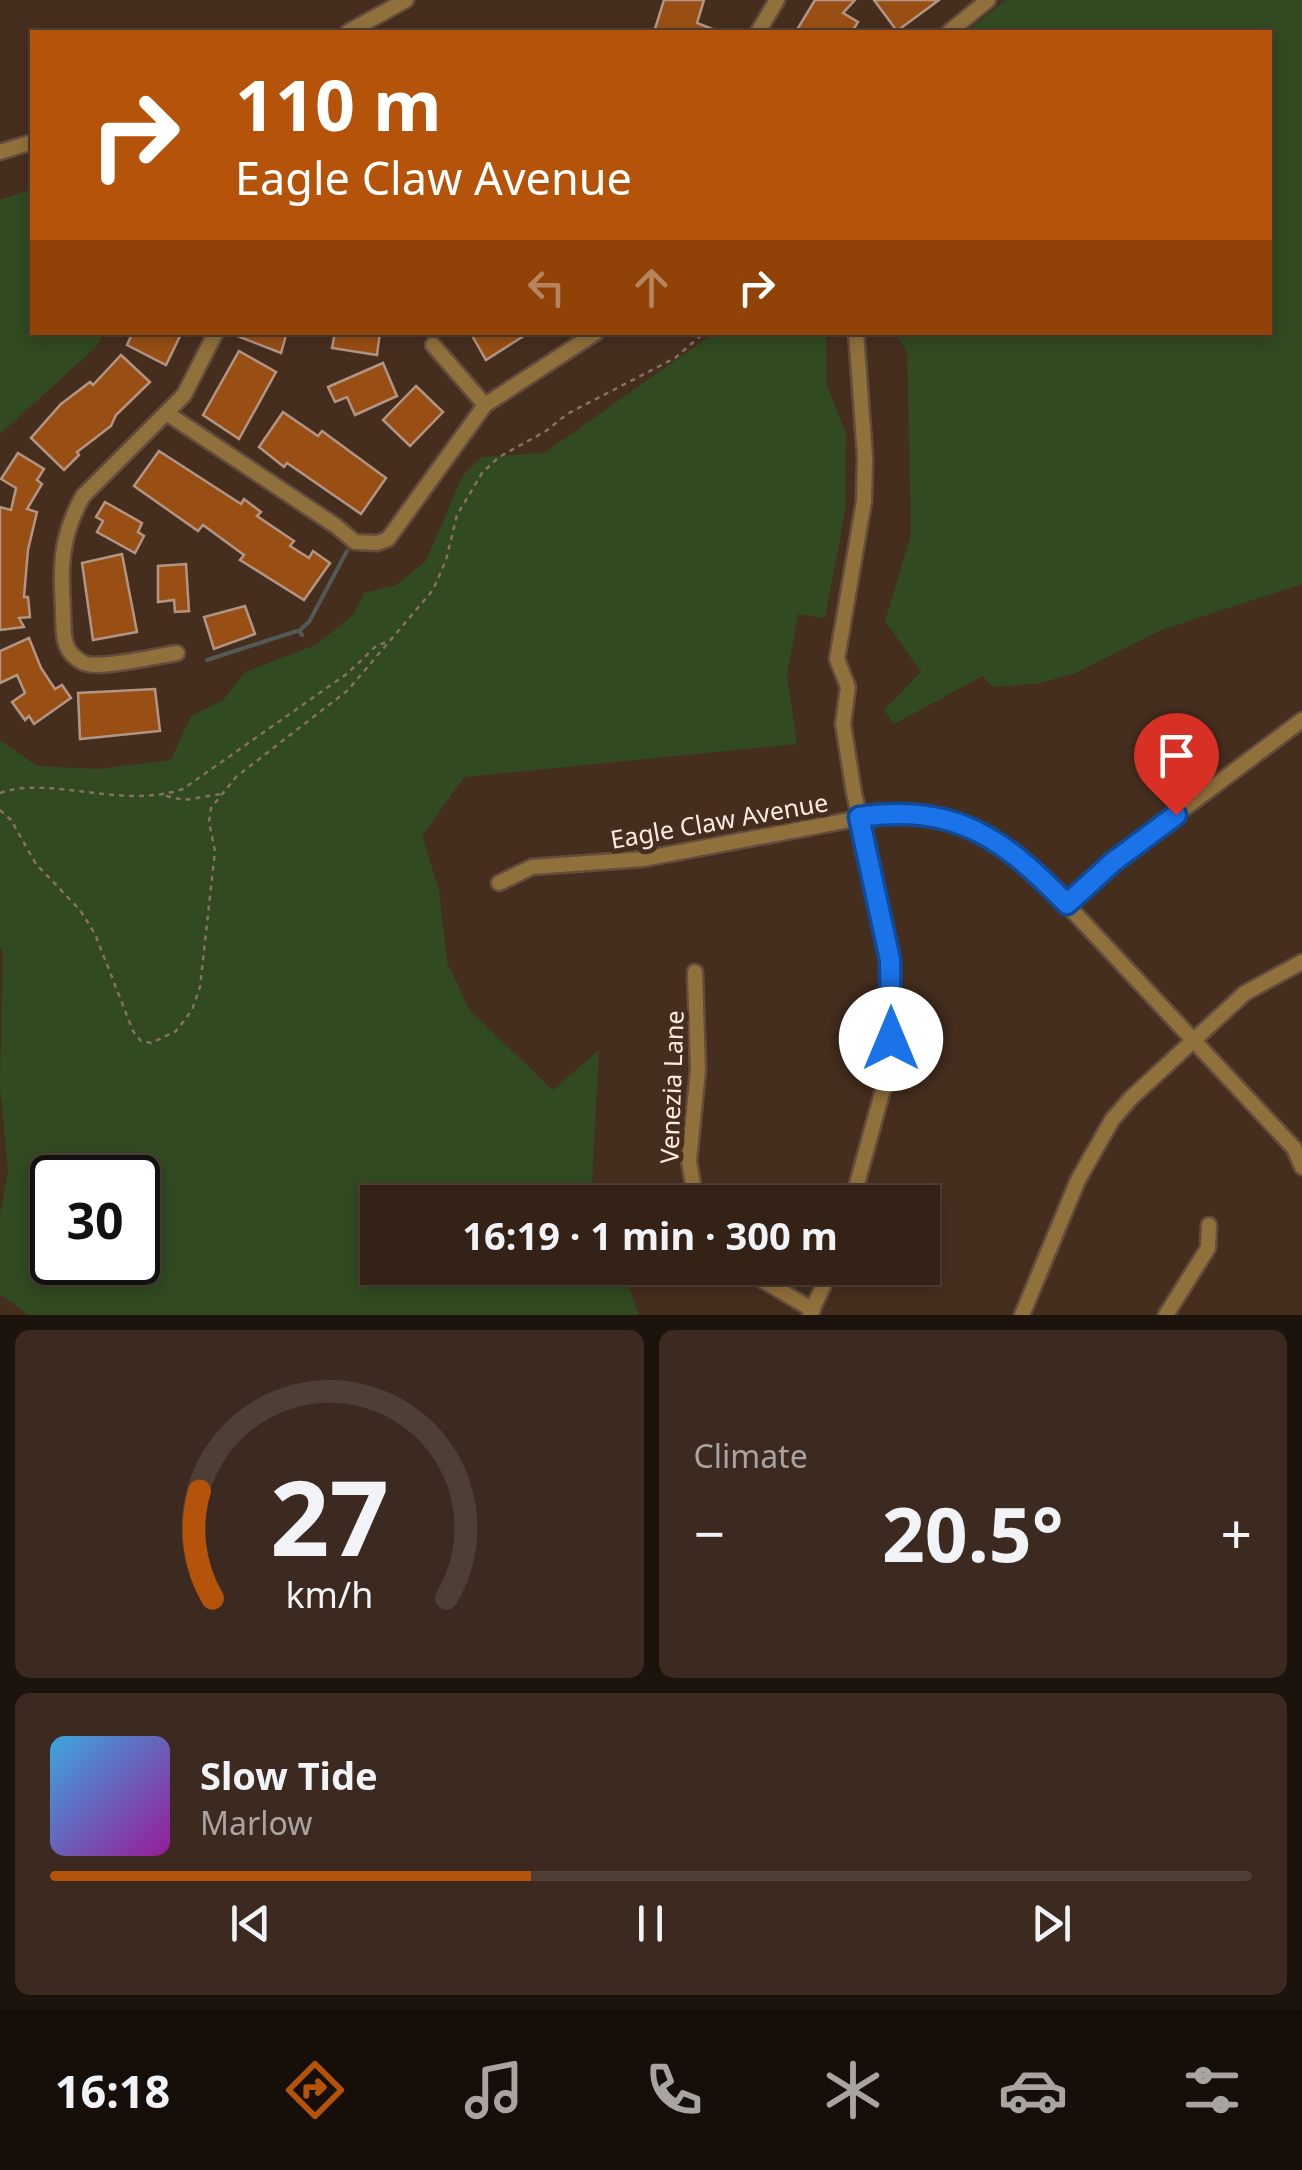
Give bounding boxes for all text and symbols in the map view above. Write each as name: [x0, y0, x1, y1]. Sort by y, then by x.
text: 110 m: [235, 56, 442, 152]
icon: right: [70, 70, 200, 200]
text: Eagle Claw Avenue: [235, 147, 632, 208]
icon: left: [519, 260, 574, 315]
icon: ahead: [624, 260, 679, 315]
icon: right: [729, 260, 784, 315]
pin: [1134, 713, 1219, 816]
icon: arrive: [1149, 728, 1204, 783]
street label: Eagle Claw Avenue: [607, 784, 831, 856]
position arrow: [839, 987, 943, 1091]
street label: Venezia Lane: [651, 1010, 691, 1164]
speed limit sign: 30: [30, 1155, 160, 1285]
text: 16:19 · 1 min · 300 m: [462, 1209, 838, 1261]
text: Climate: [694, 1434, 808, 1477]
text: 27: [270, 1445, 389, 1586]
text: 20.5°: [882, 1482, 1064, 1584]
text: −: [694, 1495, 725, 1570]
text: +: [1221, 1495, 1252, 1570]
text: km/h: [285, 1570, 373, 1618]
text: Slow Tide: [200, 1749, 378, 1801]
text: Marlow: [200, 1801, 312, 1844]
icon: previous: [223, 1896, 278, 1951]
icon: pause: [623, 1896, 678, 1951]
icon: next: [1024, 1896, 1079, 1951]
icon: directions: [280, 2055, 350, 2125]
icon: music: [459, 2055, 529, 2125]
icon: phone: [639, 2055, 709, 2125]
icon: climate: [818, 2055, 888, 2125]
icon: car: [998, 2055, 1068, 2125]
icon: filters: [1177, 2055, 1247, 2125]
text: 16:18: [55, 2060, 170, 2121]

